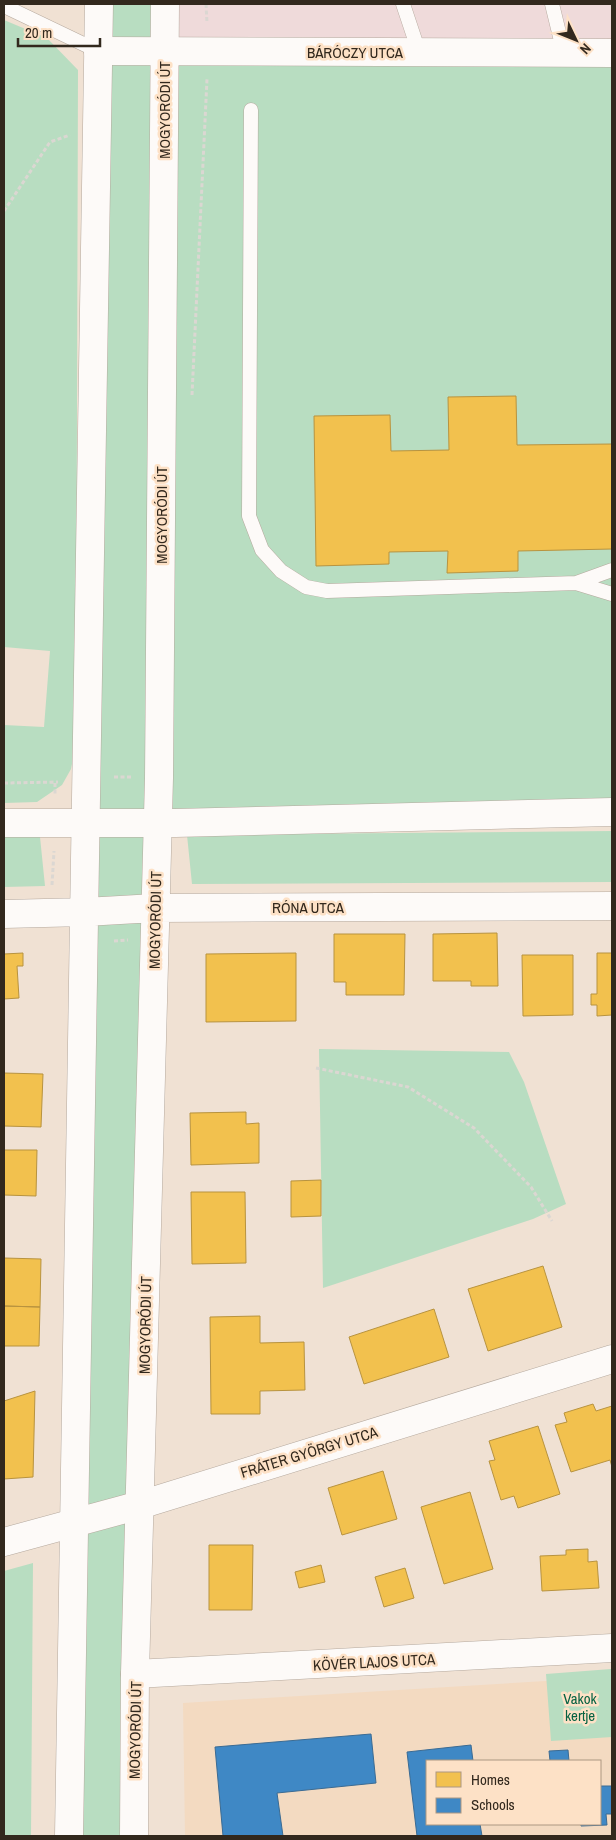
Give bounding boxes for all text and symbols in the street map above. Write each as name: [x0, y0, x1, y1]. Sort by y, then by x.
scale bar: [18, 15, 100, 47]
north arrow: [551, 15, 601, 65]
text: 20 m: [25, 22, 52, 43]
text: N: [576, 40, 595, 58]
street label: BÁRÓCZY UTCA: [307, 42, 404, 63]
street label: MOGYORÓDI ÚT: [154, 61, 175, 159]
street label: MOGYORÓDI ÚT: [151, 466, 172, 564]
street label: MOGYORÓDI ÚT: [144, 870, 166, 969]
street label: RÓNA UTCA: [272, 897, 345, 918]
street label: MOGYORÓDI ÚT: [134, 1275, 156, 1374]
street label: FRÁTER GYÖRGY UTCA: [238, 1421, 381, 1483]
street label: KÖVÉR LAJOS UTCA: [312, 1648, 436, 1676]
street label: MOGYORÓDI ÚT: [124, 1680, 146, 1779]
park label: Vakok kertje: [563, 1688, 597, 1726]
legend: [426, 1760, 601, 1825]
text: Homes: [471, 1769, 510, 1790]
text: Schools: [471, 1794, 515, 1815]

